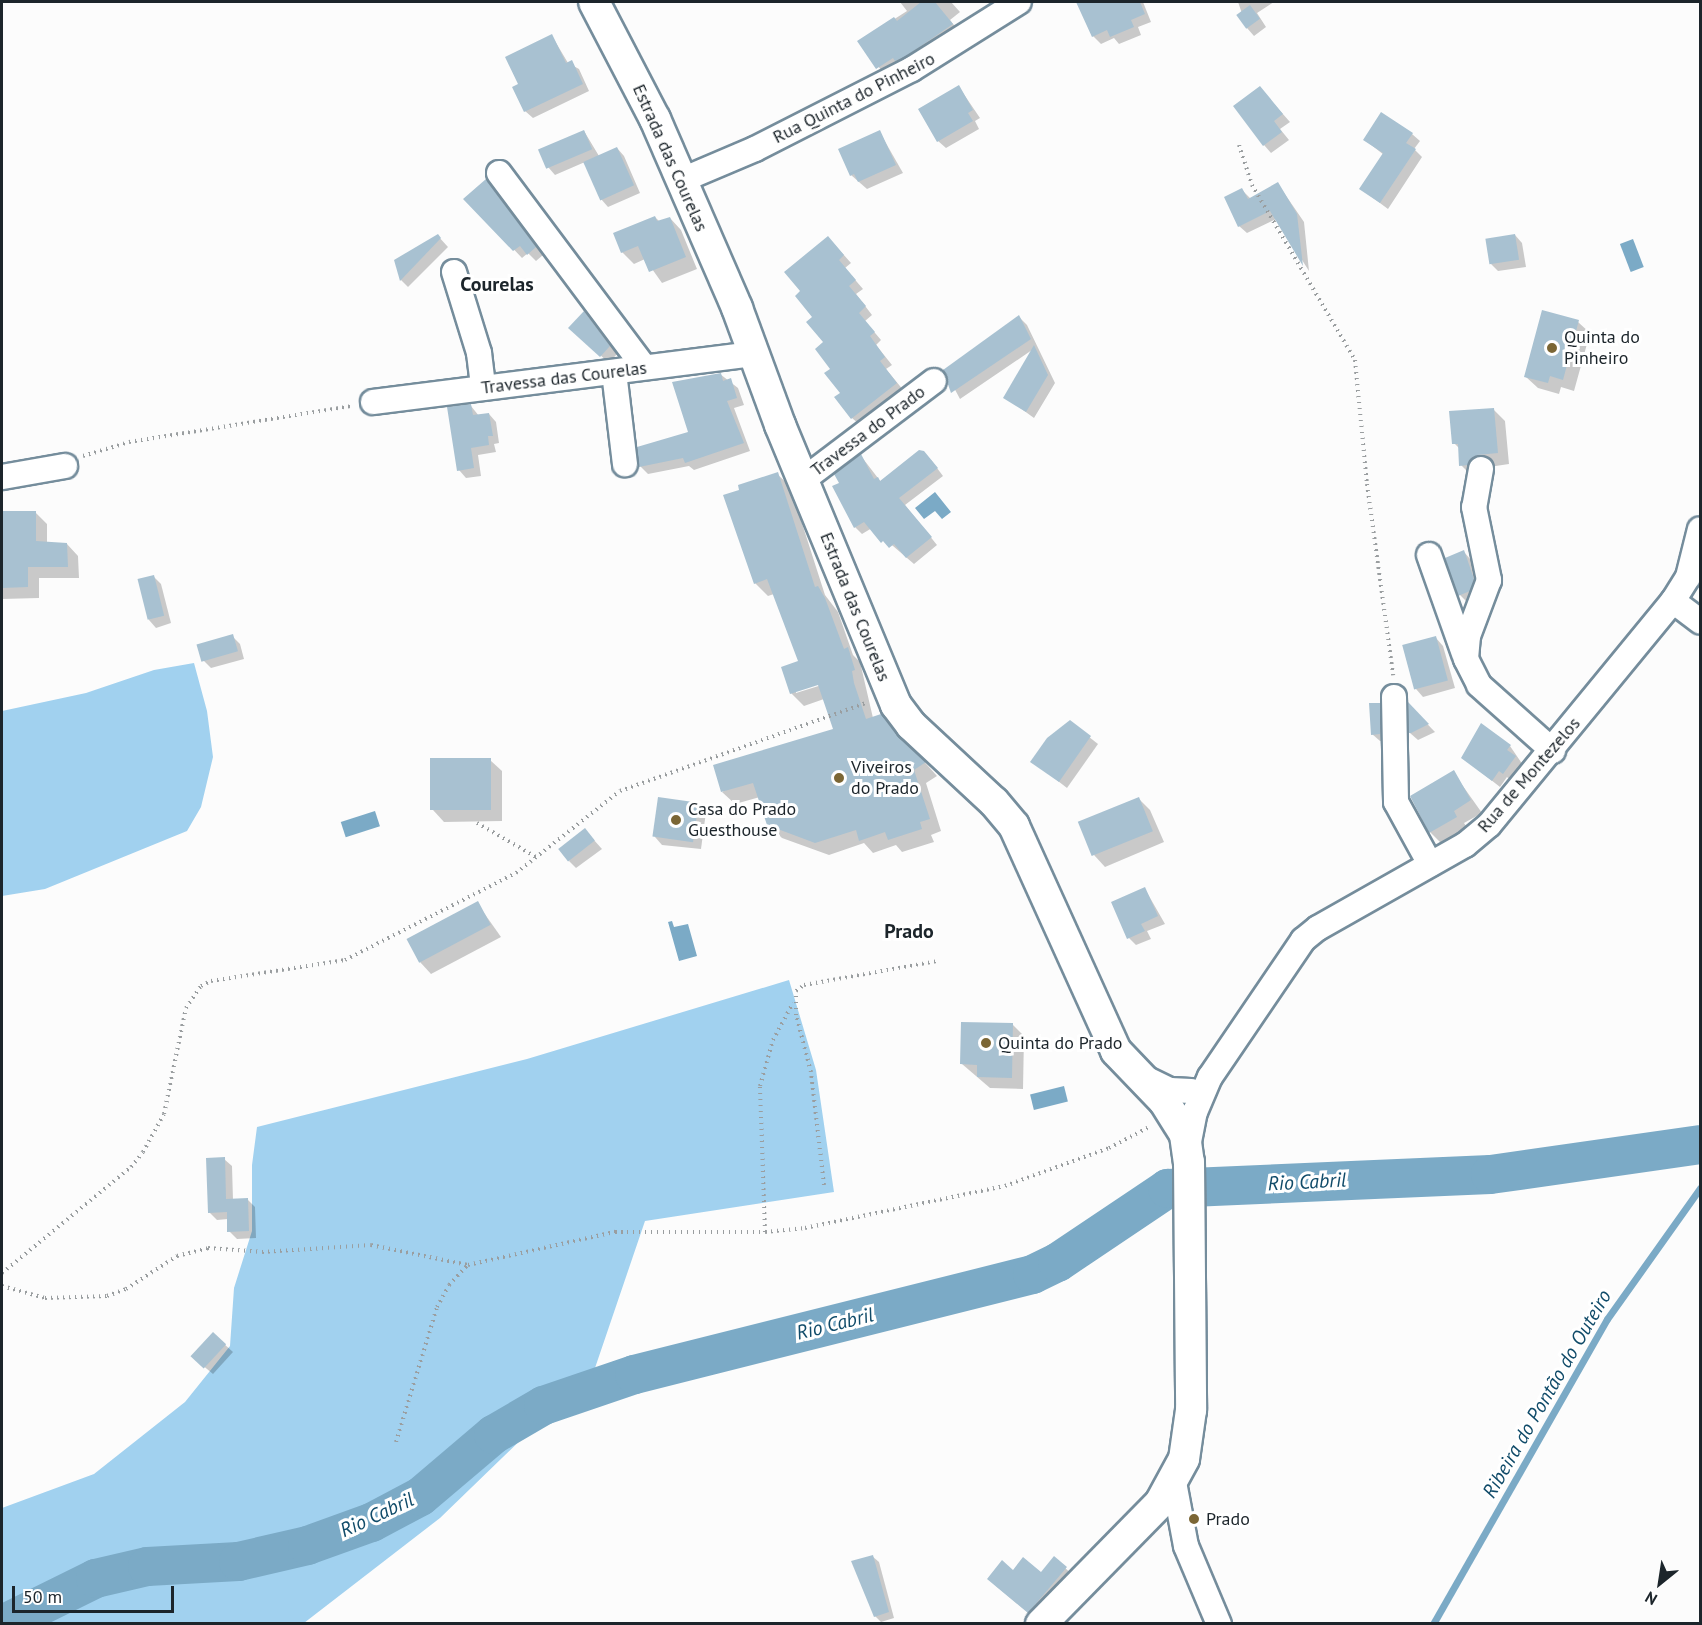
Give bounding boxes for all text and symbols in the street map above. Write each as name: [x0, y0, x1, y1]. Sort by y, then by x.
street label: Rua Quinta do Pinheiro: [769, 48, 939, 148]
street label: Estrada das Courelas: [628, 81, 712, 235]
district label: Courelas: [460, 272, 534, 296]
place label: Quinta do Pinheiro: [1564, 327, 1640, 370]
marker: Quinta do Pinheiro: [1545, 341, 1559, 355]
street label: Travessa das Courelas: [480, 357, 648, 399]
street label: Travessa do Prado: [807, 381, 929, 481]
street label: Estrada das Courelas: [815, 529, 895, 685]
street label: Rua de Montezelos: [1473, 713, 1585, 837]
place label: Viveiros do Prado: [851, 757, 919, 800]
marker: Viveiros do Prado: [832, 771, 846, 785]
place label: Casa do Prado Guesthouse: [688, 799, 796, 842]
marker: Casa do Prado Guesthouse: [669, 813, 683, 827]
district label: Prado: [884, 919, 934, 943]
place label: Quinta do Prado: [998, 1032, 1122, 1054]
marker: Quinta do Prado: [979, 1036, 993, 1050]
water label: Rio Cabril: [1267, 1168, 1347, 1196]
water label: Ribeira do Pontão do Outeiro: [1478, 1286, 1616, 1502]
water label: Rio Cabril: [794, 1303, 876, 1345]
water label: Rio Cabril: [336, 1487, 418, 1543]
place label: Prado: [1206, 1508, 1250, 1530]
marker: Prado: [1187, 1512, 1201, 1526]
north arrow: [1630, 1553, 1690, 1613]
scale bar: [15, 1574, 177, 1612]
text: 50 m: [23, 1585, 62, 1608]
text: N: [1641, 1587, 1661, 1610]

